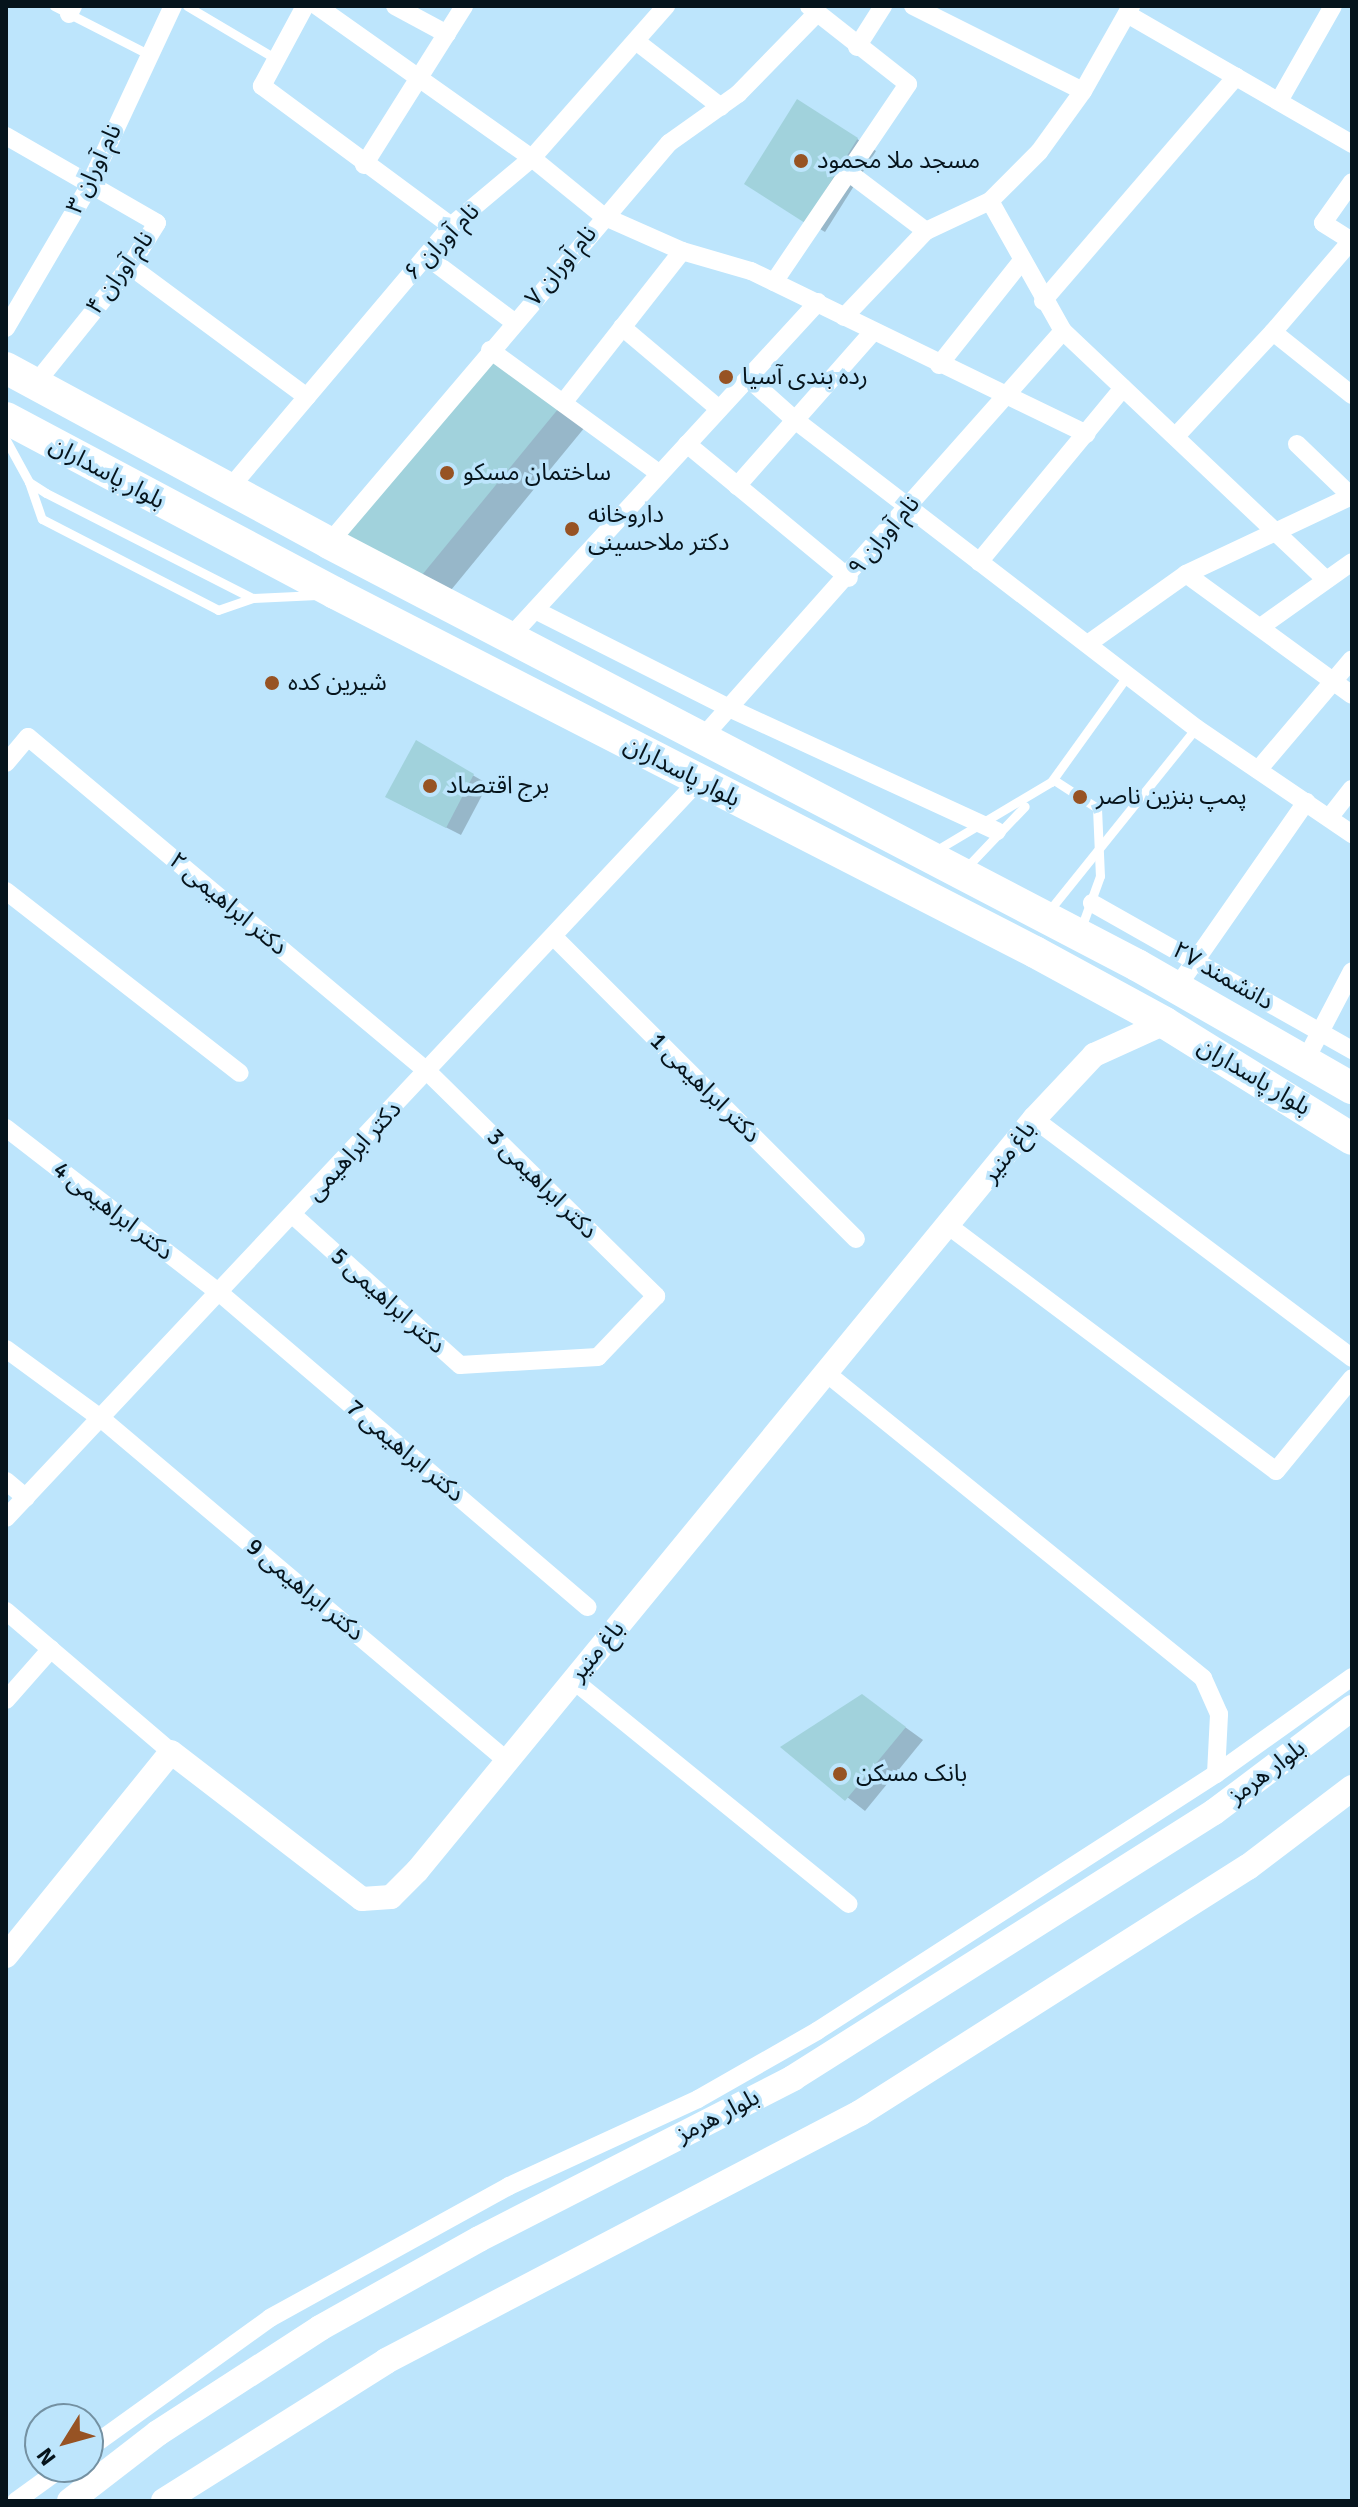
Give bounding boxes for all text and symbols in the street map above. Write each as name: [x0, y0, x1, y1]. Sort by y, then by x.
street label: نام آوران ۳: [60, 120, 128, 218]
place label: مسجد ملا محمود: [817, 147, 980, 175]
marker: مسجد ملا محمود: [792, 152, 810, 170]
street label: نام آوران ۶: [398, 197, 486, 287]
street label: نام آوران ۷: [519, 220, 603, 312]
street label: نام آوران ۴: [80, 226, 160, 320]
place label: رده بندی آسیا: [742, 363, 868, 391]
marker: رده بندی آسیا: [717, 368, 735, 386]
street label: بلوار پاسداران: [44, 431, 170, 515]
place label: ساختمان مسکو: [463, 459, 611, 487]
marker: ساختمان مسکو: [438, 464, 456, 482]
street label: نام آوران ۹: [842, 490, 926, 582]
place label: داروخانه دکتر ملاحسینی: [588, 501, 729, 557]
marker: داروخانه دکتر ملاحسینی: [563, 520, 581, 538]
place label: شیرین کده: [288, 669, 387, 697]
marker: شیرین کده: [263, 674, 281, 692]
street label: بلوار پاسداران: [619, 730, 745, 814]
place label: برج اقتصاد: [446, 772, 549, 800]
marker: برج اقتصاد: [421, 777, 439, 795]
place label: پمپ بنزین ناصر: [1096, 783, 1247, 811]
marker: پمپ بنزین ناصر: [1071, 788, 1089, 806]
street label: دکتر ابراهیمی ۲: [163, 846, 293, 962]
street label: دانشمند ۲۷: [1167, 936, 1279, 1016]
street label: دکتر ابراهیمی 1: [644, 1027, 766, 1149]
street label: بلوار پاسداران: [1192, 1032, 1316, 1122]
street label: دکتر ابراهیمی: [300, 1095, 408, 1207]
street label: باغ منیر: [976, 1115, 1042, 1189]
street label: دکتر ابراهیمی 3: [481, 1123, 603, 1245]
street label: دکتر ابراهیمی 4: [47, 1155, 179, 1267]
street label: دکتر ابراهیمی 5: [325, 1242, 451, 1360]
street label: دکتر ابراهیمی 7: [340, 1394, 470, 1508]
street label: دکتر ابراهیمی 9: [240, 1533, 370, 1647]
street label: باغ منیر: [563, 1615, 631, 1687]
street label: بلوار هرمز: [1223, 1734, 1311, 1810]
place label: بانک مسکن: [856, 1760, 967, 1788]
marker: بانک مسکن: [831, 1765, 849, 1783]
street label: بلوار هرمز: [672, 2083, 764, 2149]
north arrow: [24, 2403, 104, 2483]
text: N: [31, 2442, 61, 2471]

